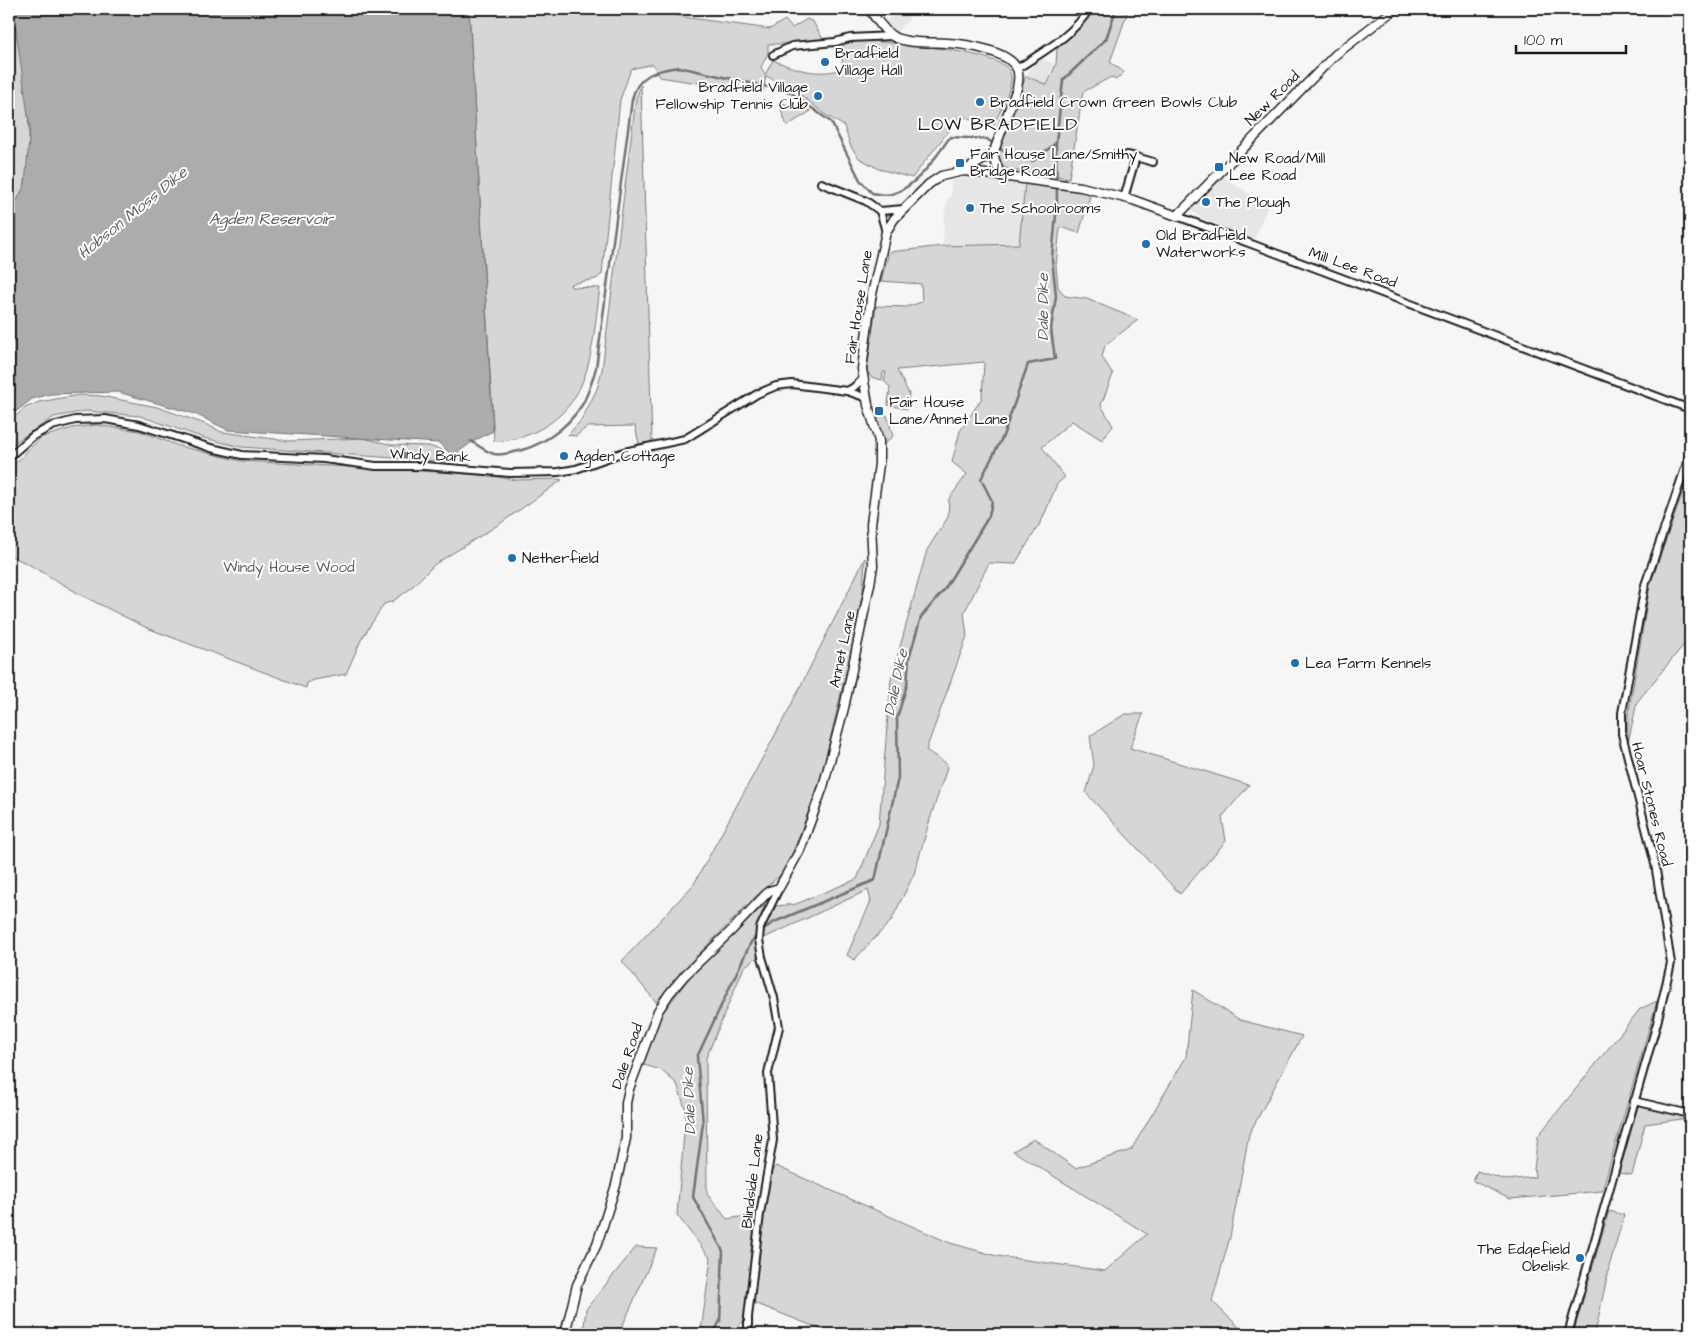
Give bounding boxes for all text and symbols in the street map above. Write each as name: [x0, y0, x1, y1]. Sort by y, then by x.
scale bar: [1516, 22, 1626, 54]
text: 100 m: [1524, 30, 1563, 51]
place label: Bradfield Village Hall: [835, 43, 902, 82]
marker: Bradfield Village Hall: [819, 56, 831, 68]
street label: New Road: [1240, 66, 1305, 131]
place label: Bradfield Village Fellowship Tennis Club: [655, 77, 809, 115]
marker: Bradfield Village Fellowship Tennis Club: [812, 90, 824, 102]
place label: Bradfield Crown Green Bowls Club: [990, 92, 1238, 113]
marker: Bradfield Crown Green Bowls Club: [974, 96, 986, 108]
district label: LOW BRADFIELD: [918, 112, 1078, 137]
place label: Fair House Lane/Smithy Bridge Road: [970, 144, 1137, 183]
place label: New Road/Mill Lee Road: [1229, 148, 1325, 186]
marker: Fair House Lane/Smithy Bridge Road: [954, 157, 966, 169]
water label: Hobson Moss Dike: [73, 161, 193, 264]
marker: New Road/Mill Lee Road: [1213, 161, 1225, 173]
place label: The Plough: [1216, 192, 1291, 214]
marker: The Plough: [1200, 196, 1212, 208]
place label: The Schoolrooms: [980, 198, 1102, 219]
marker: The Schoolrooms: [964, 202, 976, 214]
water label: Agden Reservoir: [209, 208, 335, 231]
place label: Old Bradfield Waterworks: [1156, 225, 1246, 263]
marker: Old Bradfield Waterworks: [1140, 238, 1152, 250]
street label: Mill Lee Road: [1306, 242, 1400, 293]
street label: Fair House Lane: [839, 249, 878, 366]
water label: Dale Dike: [1032, 272, 1054, 341]
place label: Fair House Lane/Annet Lane: [889, 392, 1008, 430]
marker: Fair House Lane/Annet Lane: [873, 405, 885, 417]
street label: Windy Bank: [389, 443, 471, 469]
place label: Agden Cottage: [574, 446, 675, 468]
marker: Agden Cottage: [558, 450, 570, 462]
place label: Netherfield: [522, 548, 599, 569]
marker: Netherfield: [506, 552, 518, 564]
park label: Windy House Wood: [223, 557, 355, 579]
street label: Annet Lane: [824, 609, 861, 690]
water label: Dale Dike: [878, 646, 914, 717]
place label: Lea Farm Kennels: [1305, 653, 1432, 674]
marker: Lea Farm Kennels: [1289, 657, 1301, 669]
street label: Hoar Stones Road: [1626, 740, 1677, 869]
street label: Dale Road: [606, 1020, 649, 1092]
water label: Dale Dike: [677, 1066, 701, 1135]
street label: Blindside Lane: [736, 1132, 769, 1230]
place label: The Edgefield Obelisk: [1477, 1239, 1570, 1277]
marker: The Edgefield Obelisk: [1574, 1252, 1586, 1264]

